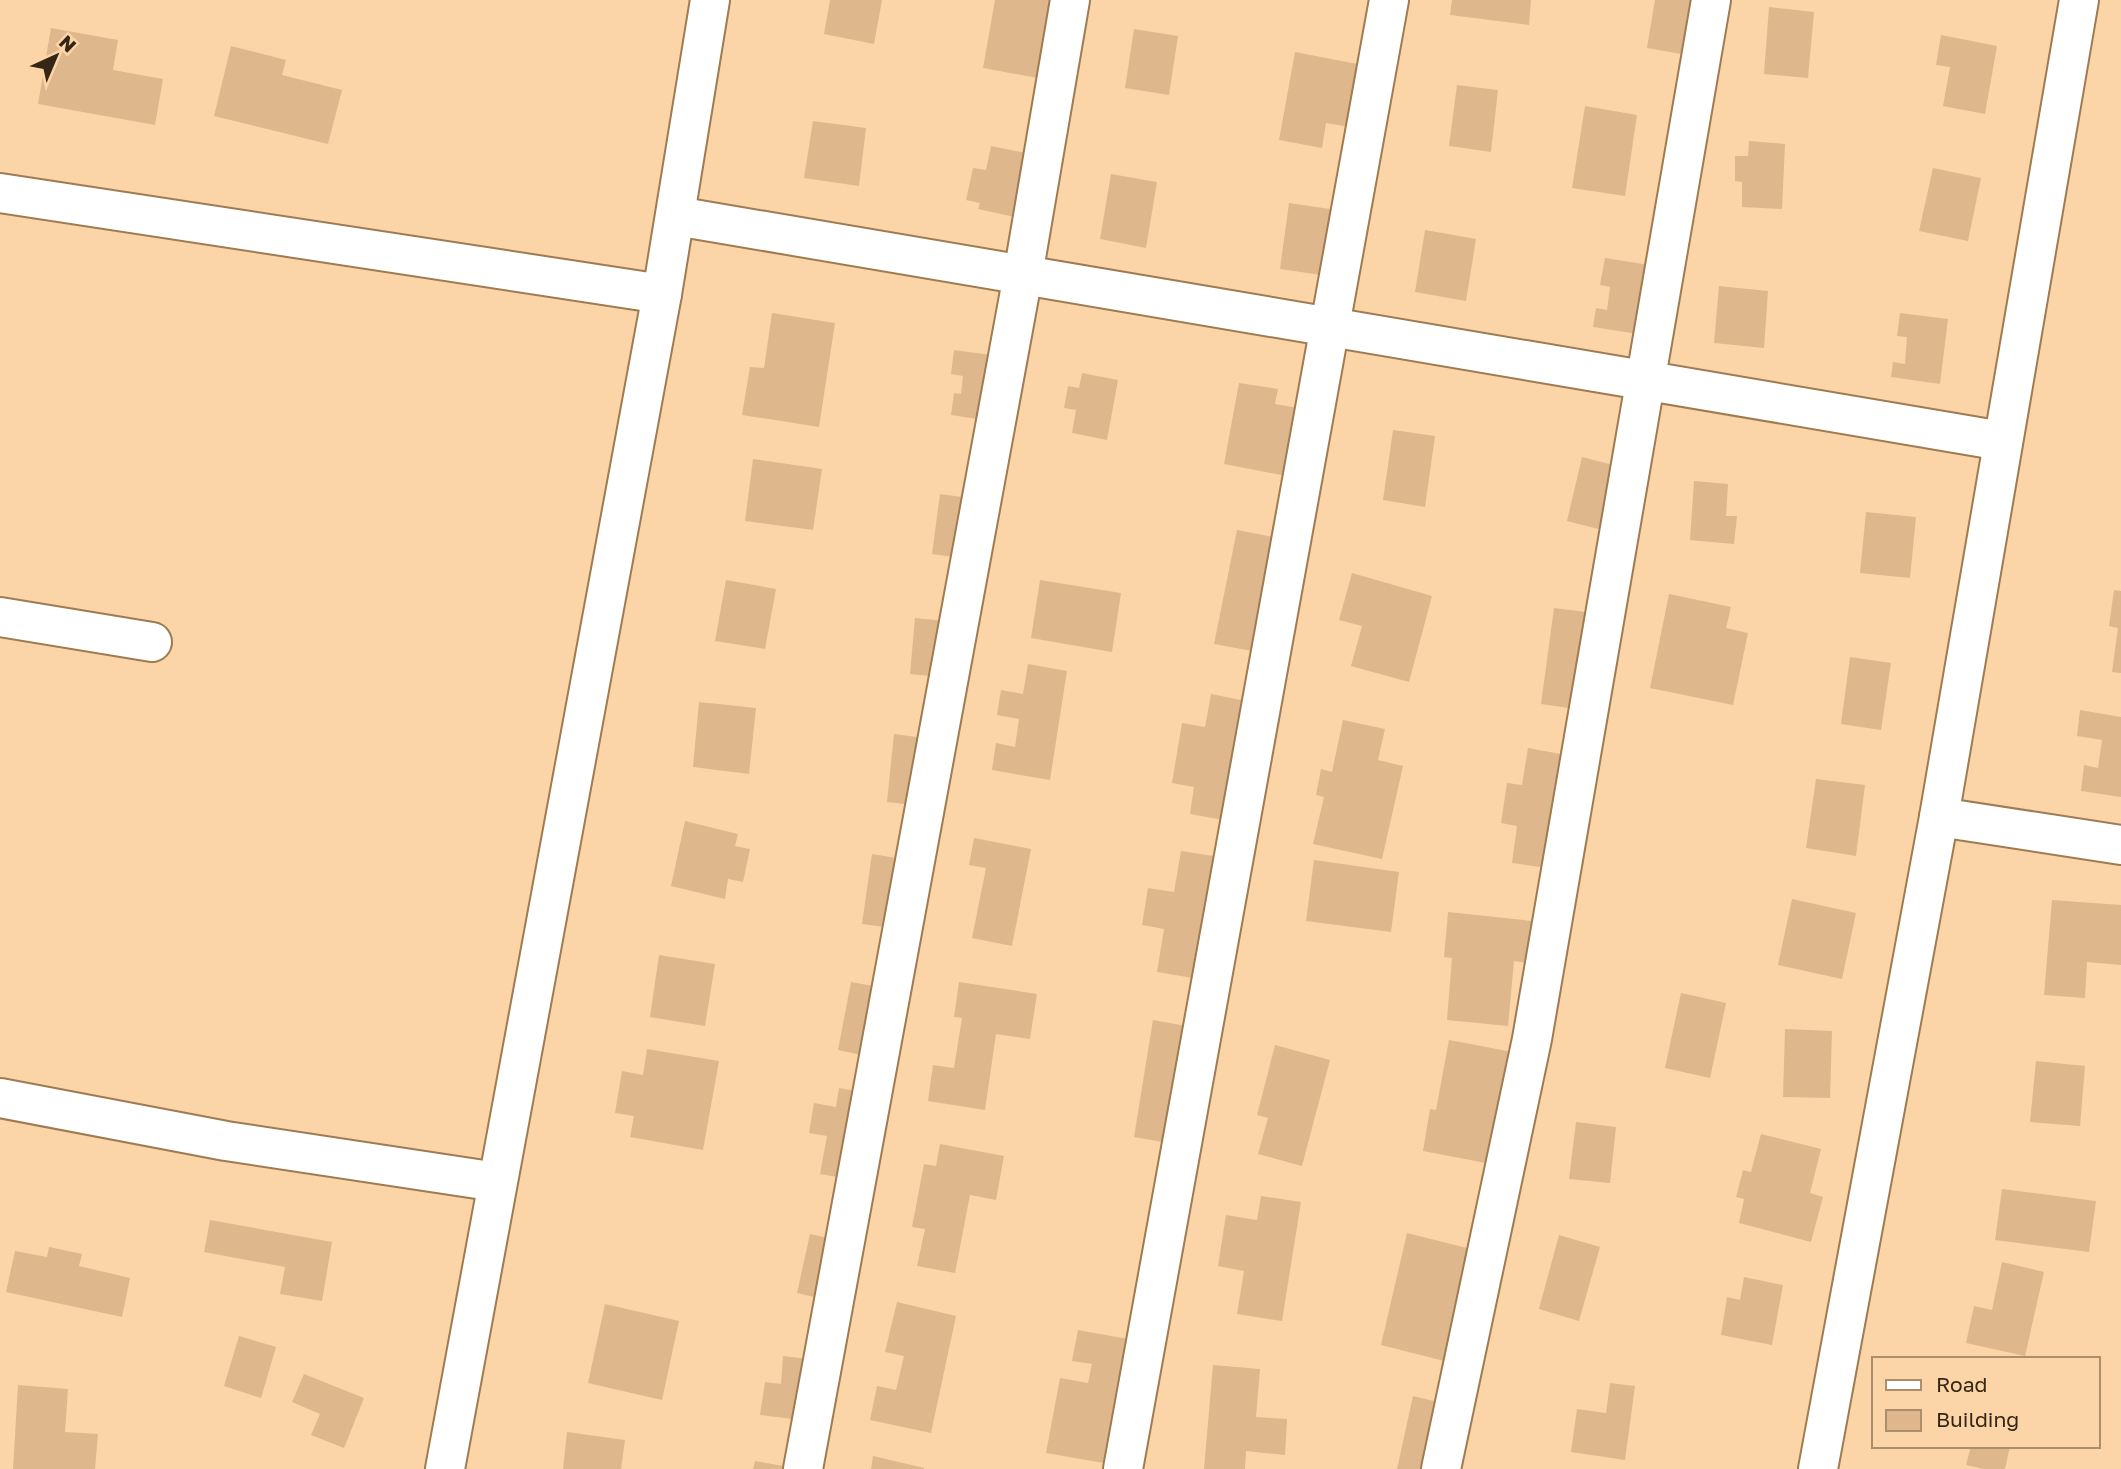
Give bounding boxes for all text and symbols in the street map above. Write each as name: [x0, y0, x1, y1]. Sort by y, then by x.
north arrow: [21, 21, 91, 91]
text: N: [55, 30, 81, 57]
legend: [1872, 1357, 2100, 1448]
text: Road: [1936, 1371, 1987, 1397]
text: Building: [1936, 1406, 2019, 1432]

